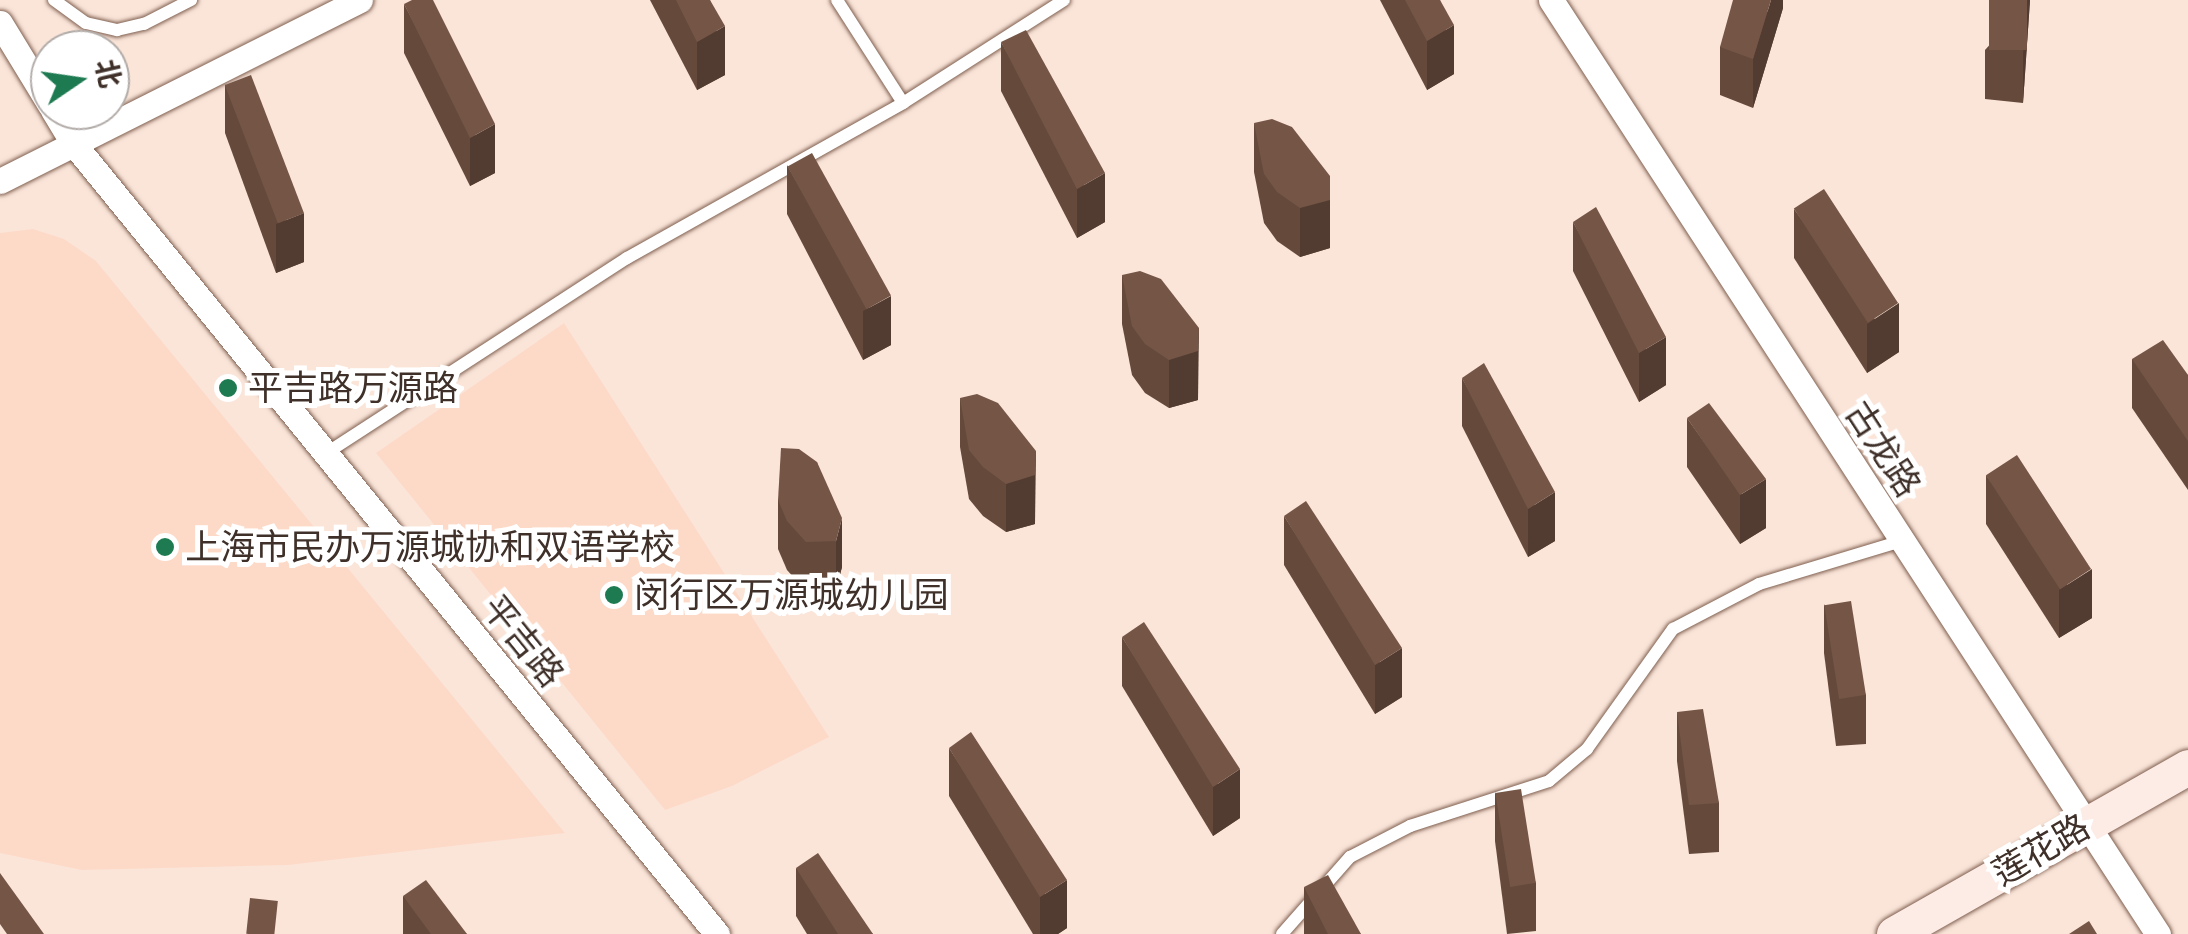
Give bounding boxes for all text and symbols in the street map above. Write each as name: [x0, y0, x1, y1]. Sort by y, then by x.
north arrow: [30, 30, 130, 130]
text: 北: [89, 56, 127, 91]
place label: 平吉路万源路: [248, 367, 458, 409]
marker: 平吉路万源路: [217, 377, 239, 399]
street label: 古龙路: [1837, 394, 1929, 504]
place label: 上海市民办万源城协和双语学校: [185, 526, 675, 568]
marker: 上海市民办万源城协和双语学校: [154, 536, 176, 558]
place label: 闵行区万源城幼儿园: [634, 574, 949, 616]
marker: 闵行区万源城幼儿园: [603, 584, 625, 606]
street label: 平吉路: [474, 587, 572, 695]
street label: 莲花路: [1985, 806, 2097, 894]

